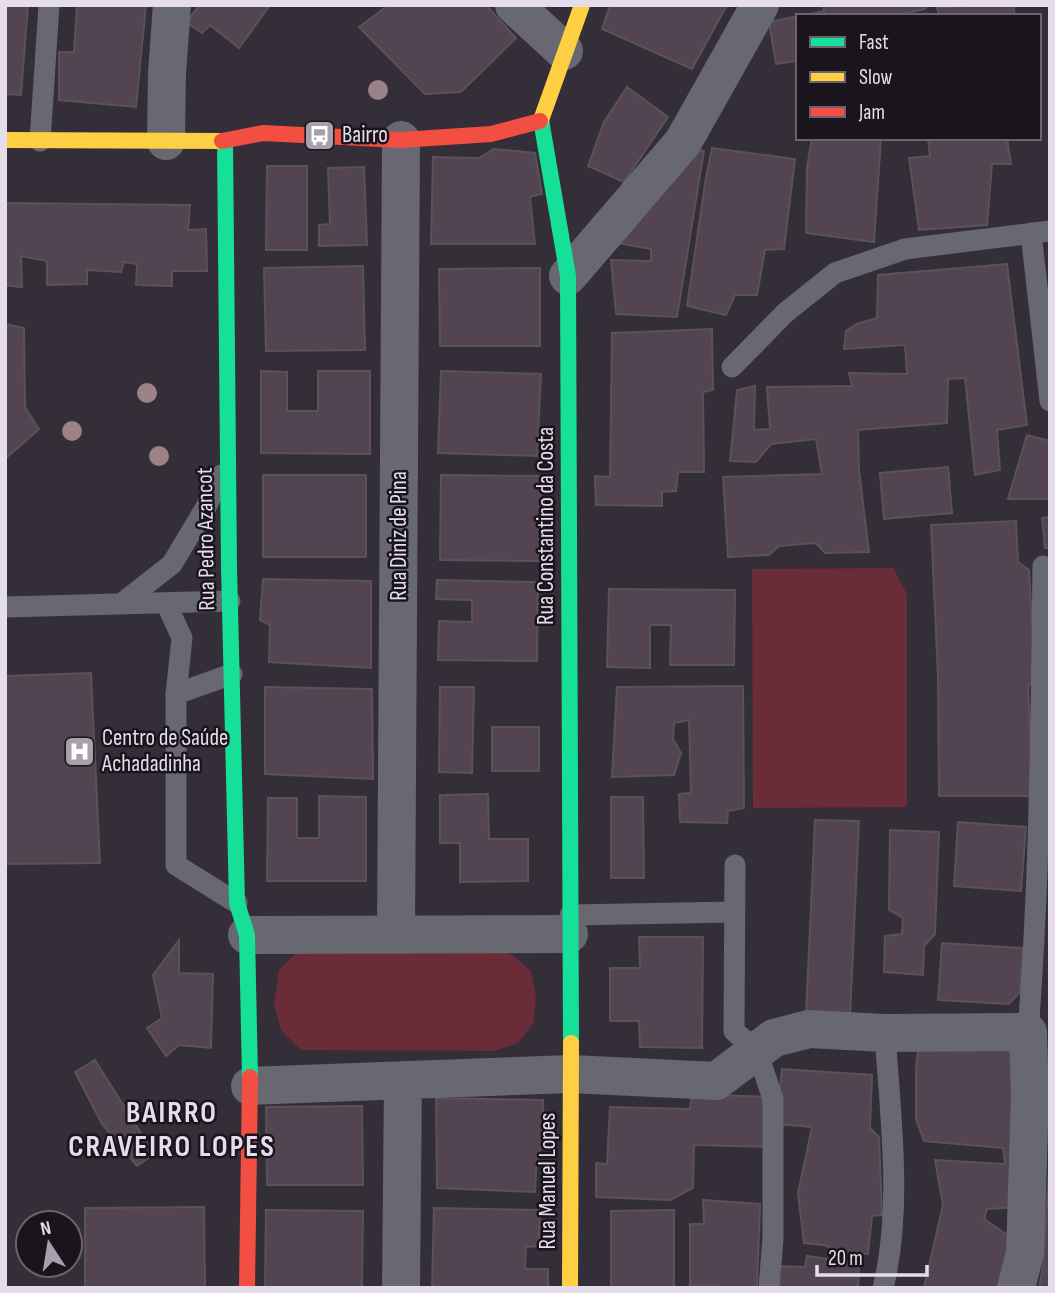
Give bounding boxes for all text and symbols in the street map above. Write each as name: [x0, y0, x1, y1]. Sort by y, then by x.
legend: [796, 14, 1041, 140]
text: Fast: [859, 30, 889, 55]
text: Slow: [859, 65, 893, 90]
text: Jam: [858, 100, 885, 125]
bus stop icon: Bairro: [302, 118, 336, 152]
place label: Bairro: [342, 121, 388, 149]
street label: Rua Constantino da Costa: [532, 427, 560, 625]
street label: Rua Pedro Azancot: [191, 467, 221, 611]
street label: Rua Diniz de Pina: [385, 471, 413, 601]
place label: Centro de Saúde Achadadinha: [101, 724, 228, 778]
hospital icon: Centro de Saúde Achadadinha: [62, 734, 96, 768]
district label: BAIRRO CRAVEIRO LOPES: [68, 1095, 276, 1165]
street label: Rua Manuel Lopes: [534, 1113, 562, 1249]
north arrow: [14, 1209, 84, 1279]
text: N: [38, 1217, 53, 1241]
scale bar: [817, 1234, 927, 1278]
text: 20 m: [828, 1246, 863, 1271]

